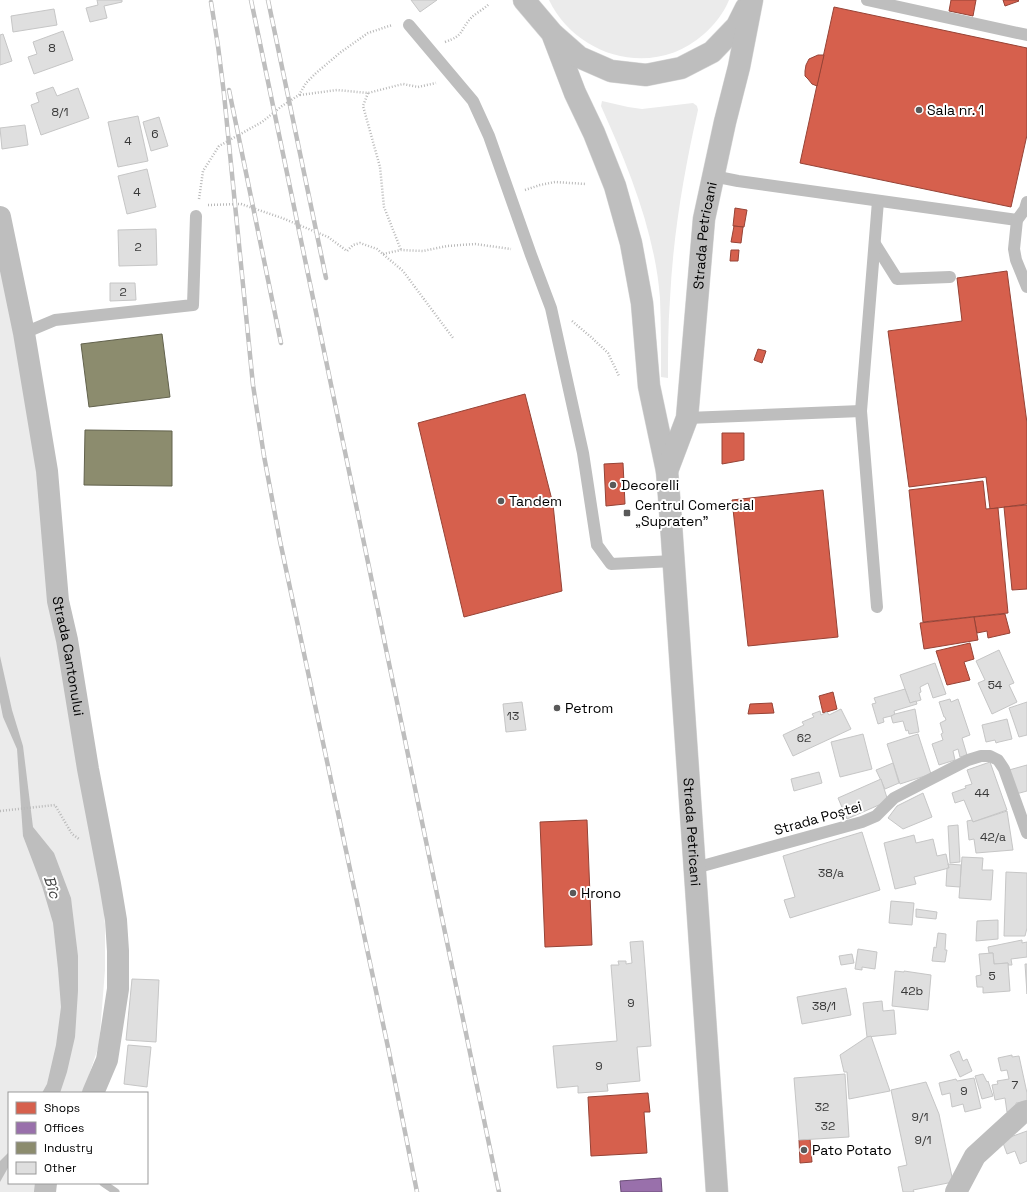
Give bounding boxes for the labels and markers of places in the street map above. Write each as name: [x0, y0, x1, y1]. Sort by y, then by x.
place label: Sala nr. 1: [927, 101, 984, 119]
marker: Sala nr. 1: [914, 105, 924, 115]
place label: Decorelli: [621, 476, 679, 494]
marker: Decorelli: [608, 480, 618, 490]
place label: Tandem: [509, 492, 562, 510]
marker: Tandem: [496, 496, 506, 506]
place label: Centrul Comercial „Supraten”: [635, 496, 754, 530]
marker: Centrul Comercial „Supraten”: [622, 508, 632, 518]
place label: Petrom: [565, 699, 613, 717]
marker: Petrom: [552, 703, 562, 713]
place label: Hrono: [581, 884, 621, 902]
marker: Hrono: [568, 888, 578, 898]
place label: Pato Potato: [812, 1141, 892, 1159]
marker: Pato Potato: [799, 1145, 809, 1155]

